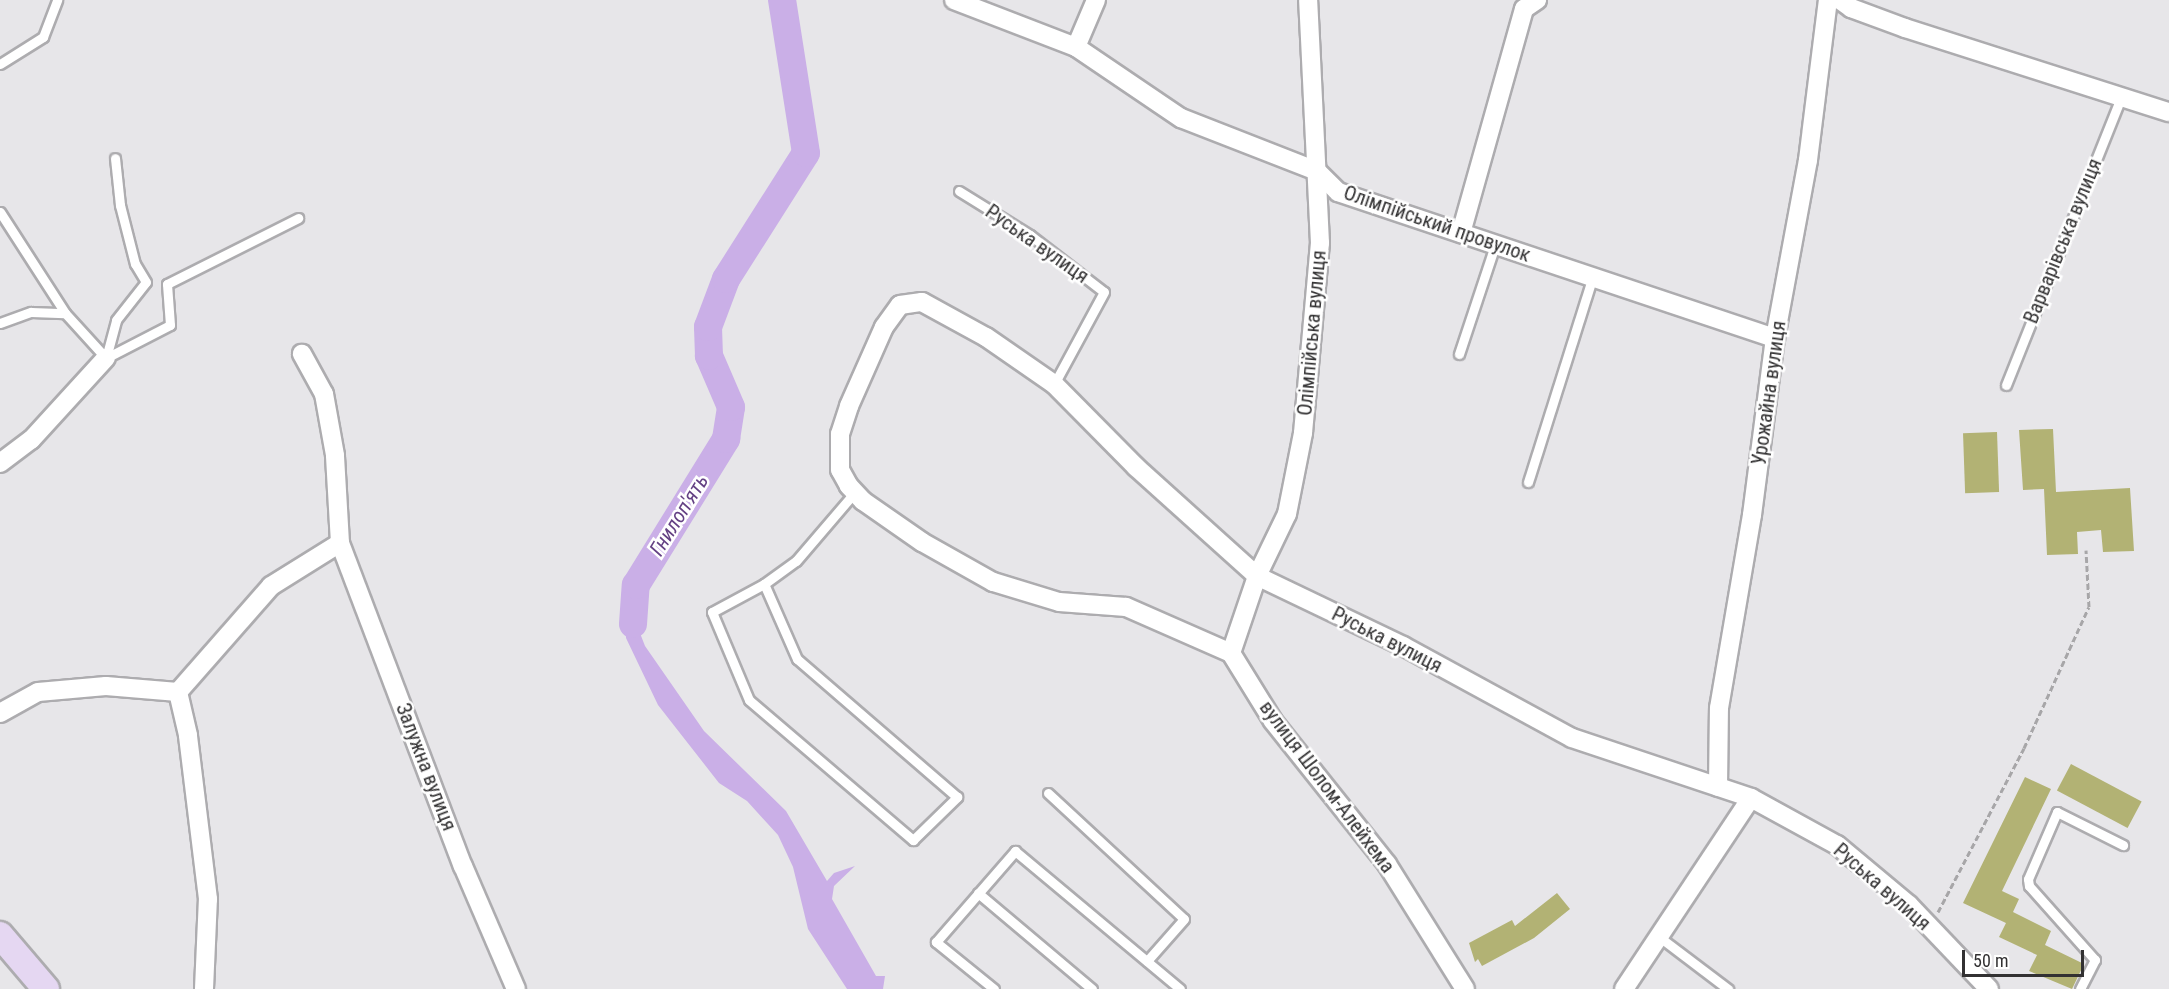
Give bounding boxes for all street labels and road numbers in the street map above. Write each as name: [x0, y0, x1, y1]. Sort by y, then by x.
street label: Варварівська вулиця: [2019, 155, 2107, 327]
street label: Олімпійський провулок: [1340, 181, 1534, 267]
street label: Руська вулиця: [981, 200, 1093, 288]
street label: Олімпійська вулиця: [1293, 249, 1331, 417]
street label: Урожайна вулиця: [1747, 319, 1791, 467]
street label: Руська вулиця: [1328, 602, 1446, 678]
street label: вулиця Шолом-Алейхема: [1254, 696, 1400, 878]
street label: Залужна вулиця: [391, 700, 461, 834]
street label: Руська вулиця: [1829, 838, 1935, 936]

